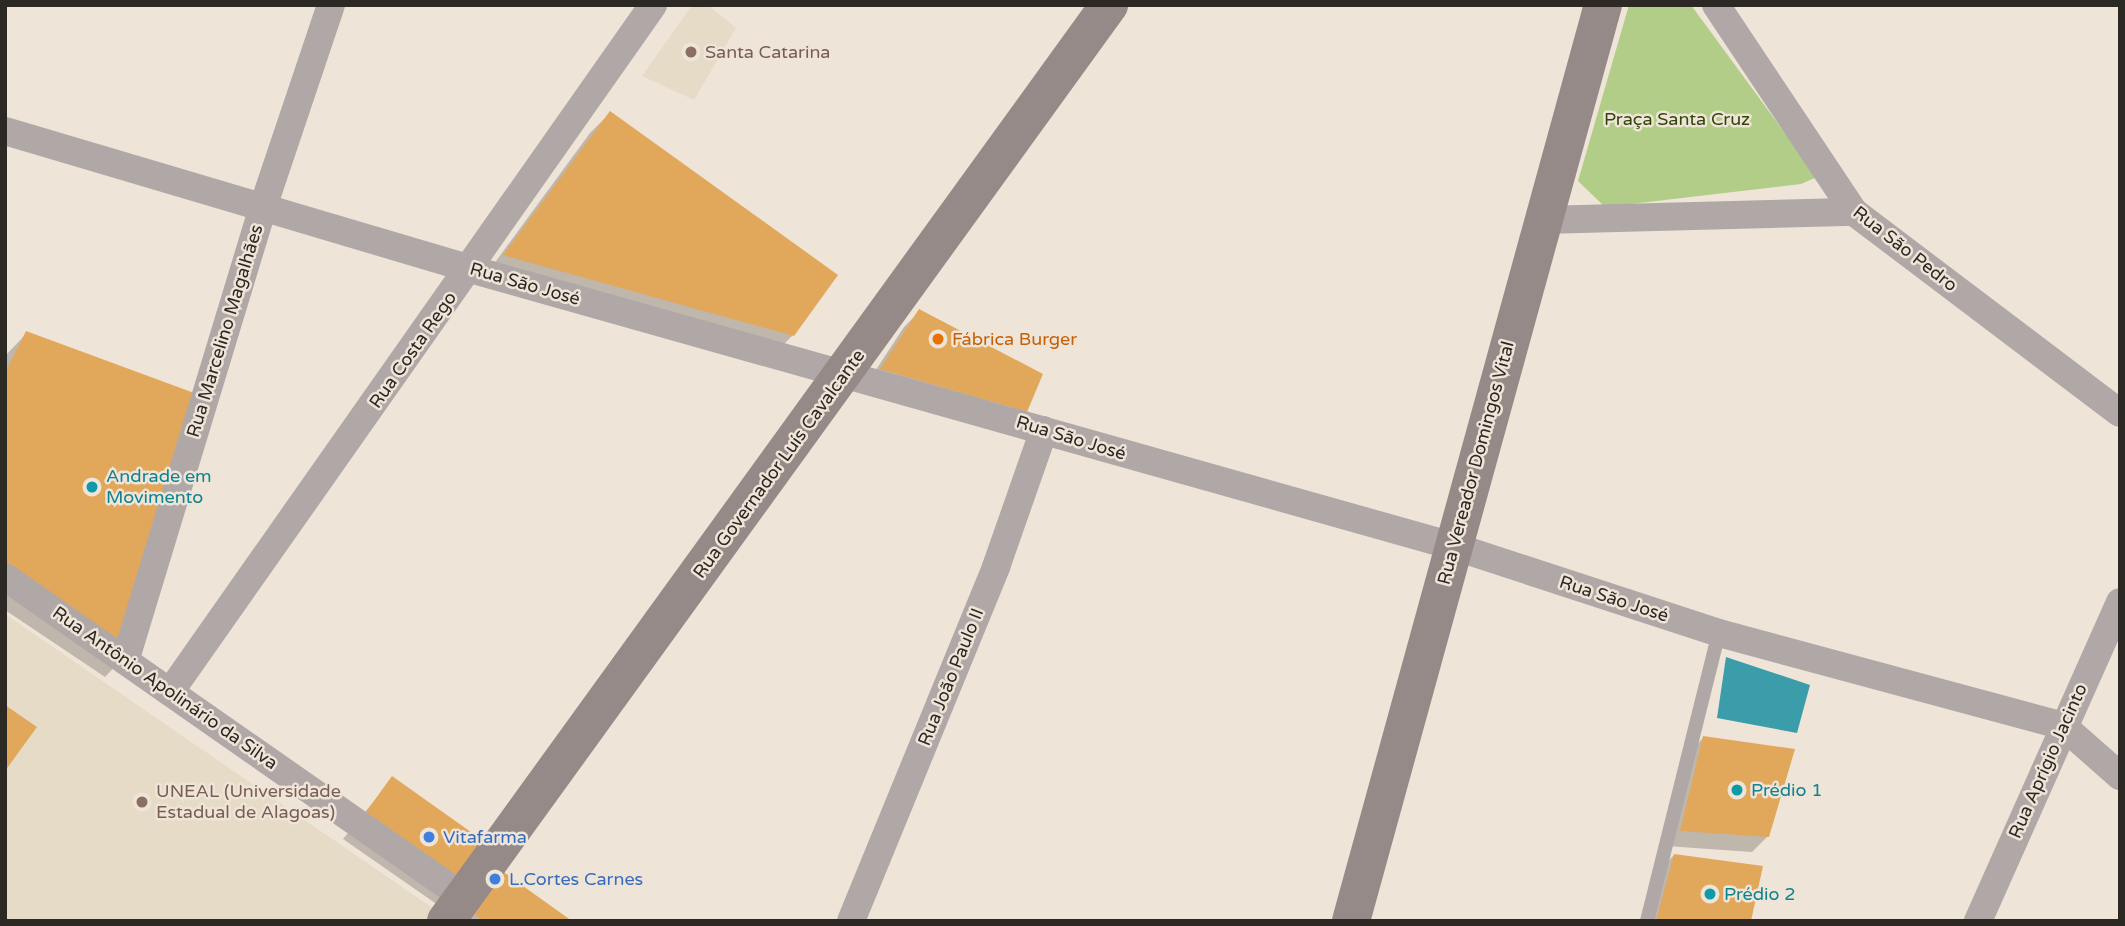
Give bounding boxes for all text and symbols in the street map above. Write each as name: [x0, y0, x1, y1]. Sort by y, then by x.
place label: Santa Catarina: [705, 41, 830, 63]
marker: Santa Catarina: [683, 44, 699, 60]
park label: Praça Santa Cruz: [1604, 108, 1750, 130]
street label: Rua São Pedro: [1849, 202, 1961, 296]
street label: Rua Marcelino Magalhães: [182, 222, 268, 440]
street label: Rua São José: [467, 258, 583, 310]
street label: Rua Costa Rego: [365, 288, 461, 412]
place label: Fábrica Burger: [952, 328, 1077, 350]
marker: Fábrica Burger: [930, 331, 946, 347]
street label: Rua Vereador Domingos Vital: [1433, 339, 1519, 587]
street label: Rua Governador Luís Cavalcante: [689, 345, 869, 583]
street label: Rua São José: [1014, 411, 1128, 465]
place label: Andrade em Movimento: [106, 466, 212, 508]
marker: Andrade em Movimento: [84, 479, 100, 495]
street label: Rua São José: [1557, 571, 1671, 627]
street label: Rua Antônio Apolinário da Silva: [48, 602, 282, 774]
street label: Rua João Paulo II: [914, 605, 988, 749]
street label: Rua Aprígio Jacinto: [2004, 680, 2092, 842]
place label: Prédio 1: [1751, 779, 1823, 801]
place label: UNEAL (Universidade Estadual de Alagoas): [156, 781, 341, 824]
marker: Prédio 1: [1729, 782, 1745, 798]
marker: UNEAL (Universidade Estadual de Alagoas): [134, 794, 150, 810]
place label: Vitafarma: [443, 826, 527, 848]
marker: Vitafarma: [421, 829, 437, 845]
place label: L.Cortes Carnes: [509, 868, 643, 890]
marker: L.Cortes Carnes: [487, 871, 503, 887]
place label: Prédio 2: [1724, 883, 1796, 905]
marker: Prédio 2: [1702, 886, 1718, 902]

